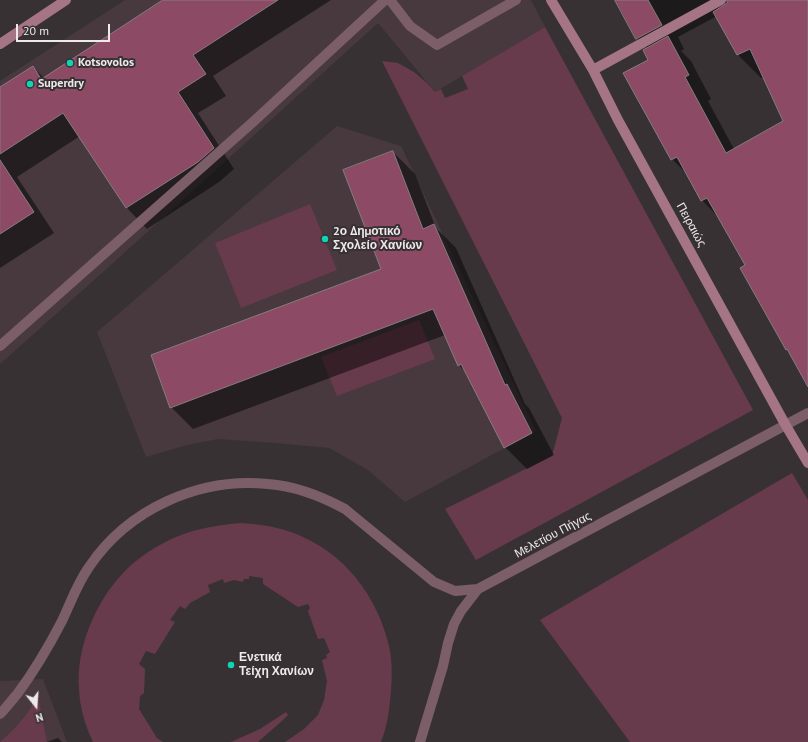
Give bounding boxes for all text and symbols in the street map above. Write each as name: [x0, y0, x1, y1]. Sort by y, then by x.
scale bar: [18, 16, 112, 42]
text: 20 m: [23, 23, 49, 38]
place label: Kotsovolos: [78, 56, 134, 70]
marker: Kotsovolos: [65, 58, 75, 68]
place label: Superdry: [38, 77, 84, 91]
marker: Superdry: [25, 79, 35, 89]
street label: Πειραιώς: [673, 200, 709, 250]
place label: 2ο Δημοτικό Σχολείο Χανίων: [333, 225, 422, 253]
marker: 2ο Δημοτικό Σχολείο Χανίων: [320, 234, 330, 244]
street label: Μελετίου Πήγας: [512, 509, 594, 561]
place label: Ενετικά Τείχη Χανίων: [239, 651, 314, 679]
marker: Ενετικά Τείχη Χανίων: [226, 660, 236, 670]
north arrow: [16, 686, 56, 726]
text: N: [34, 710, 45, 725]

